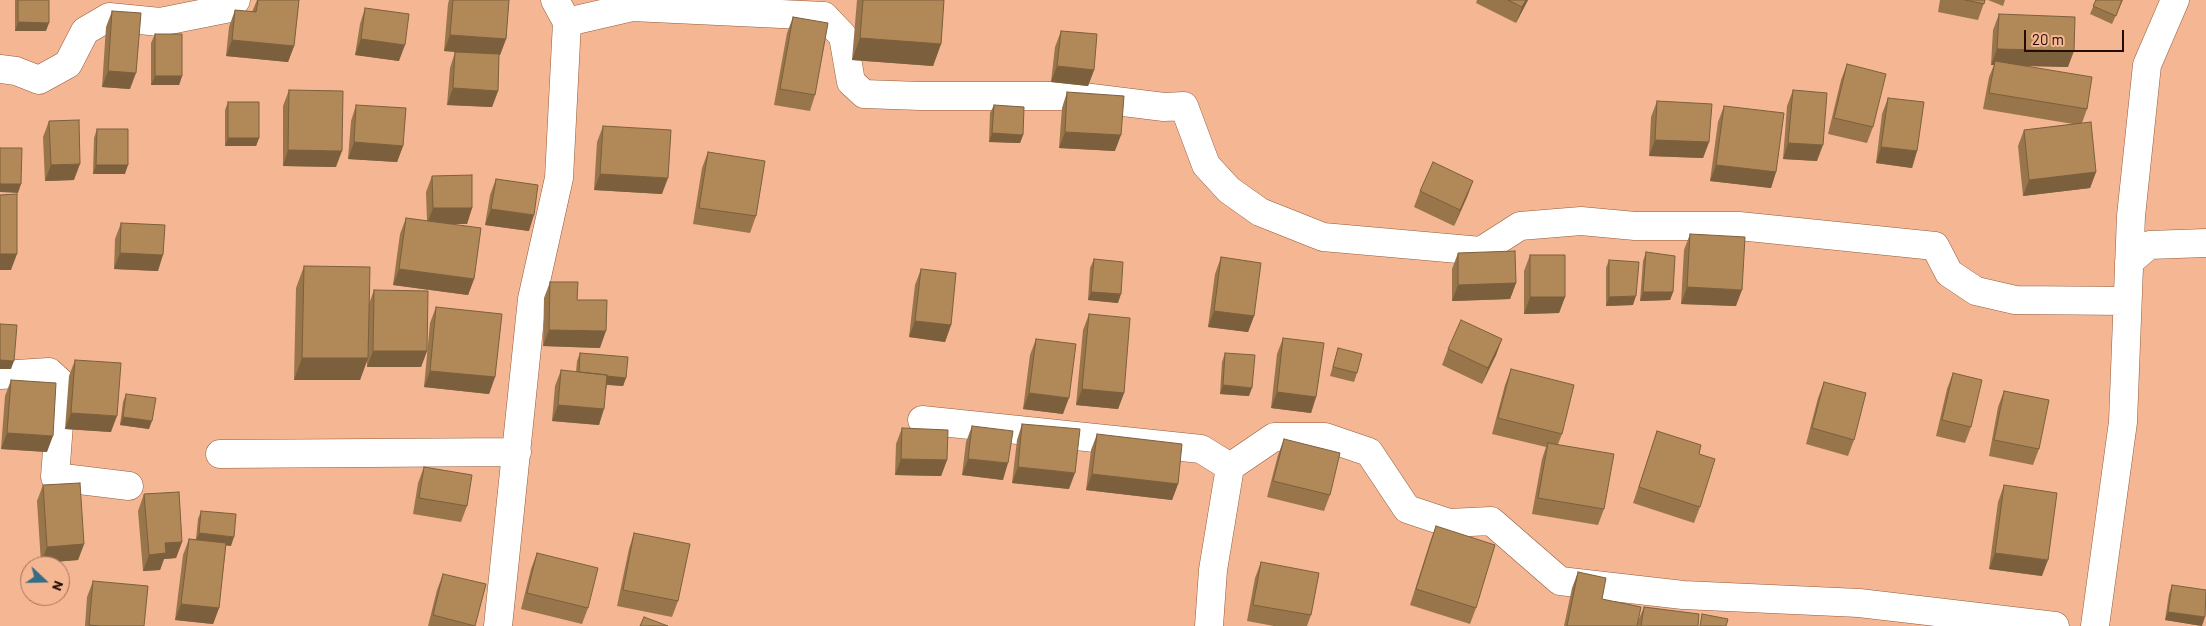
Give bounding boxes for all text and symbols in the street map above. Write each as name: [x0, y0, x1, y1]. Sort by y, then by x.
scale bar: [2026, 20, 2126, 52]
text: 20 m: [2032, 30, 2064, 48]
north arrow: [20, 556, 70, 606]
text: N: [49, 579, 68, 594]

